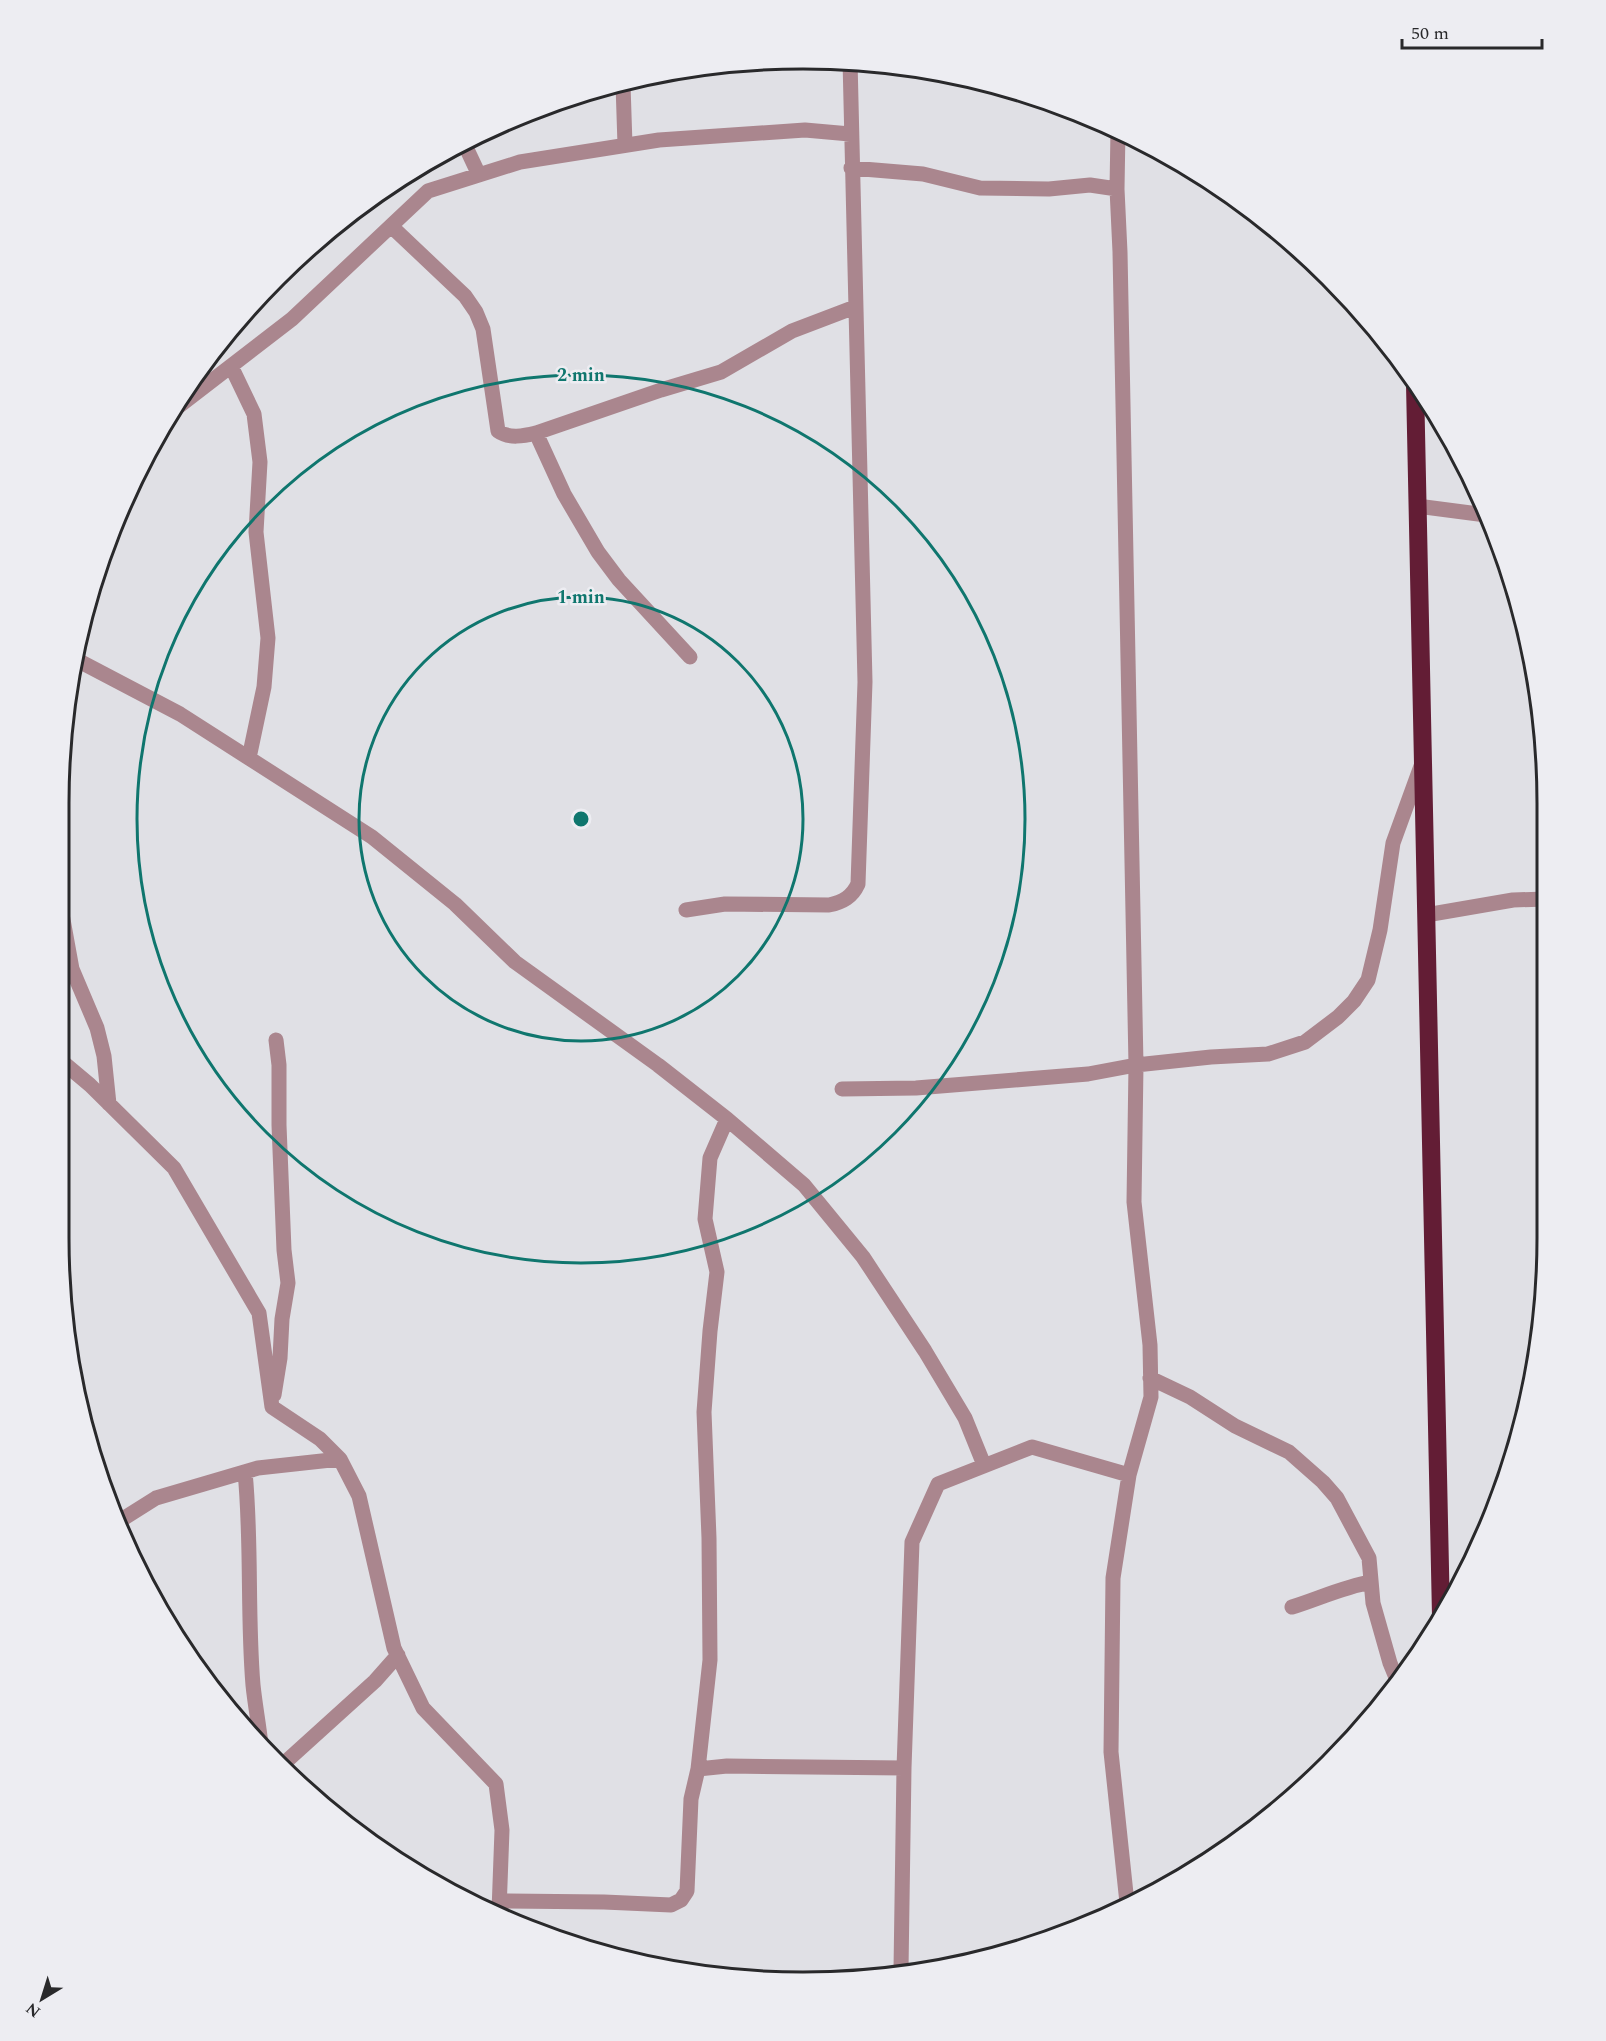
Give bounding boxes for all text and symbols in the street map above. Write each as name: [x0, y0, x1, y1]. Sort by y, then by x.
scale bar: [1402, 12, 1542, 50]
text: 50 m: [1411, 20, 1449, 47]
text: 2 min: [557, 362, 605, 389]
text: 1 min: [557, 584, 605, 611]
centre of rings: [571, 809, 591, 829]
north arrow: [12, 1969, 72, 2029]
text: N: [21, 1997, 46, 2024]

